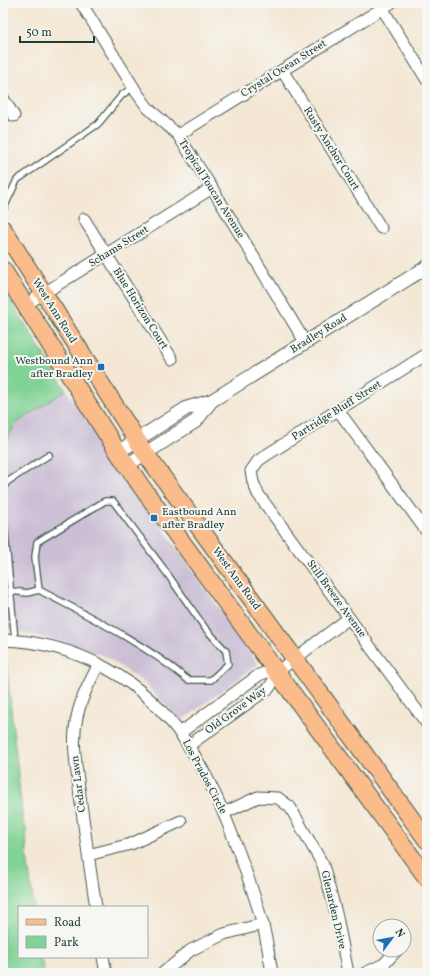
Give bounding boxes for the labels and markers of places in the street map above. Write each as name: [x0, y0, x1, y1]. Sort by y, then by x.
place label: Westbound Ann after Bradley: [15, 354, 93, 382]
marker: Westbound Ann after Bradley: [96, 362, 106, 372]
place label: Eastbound Ann after Bradley: [162, 505, 237, 533]
marker: Eastbound Ann after Bradley: [149, 513, 159, 523]

